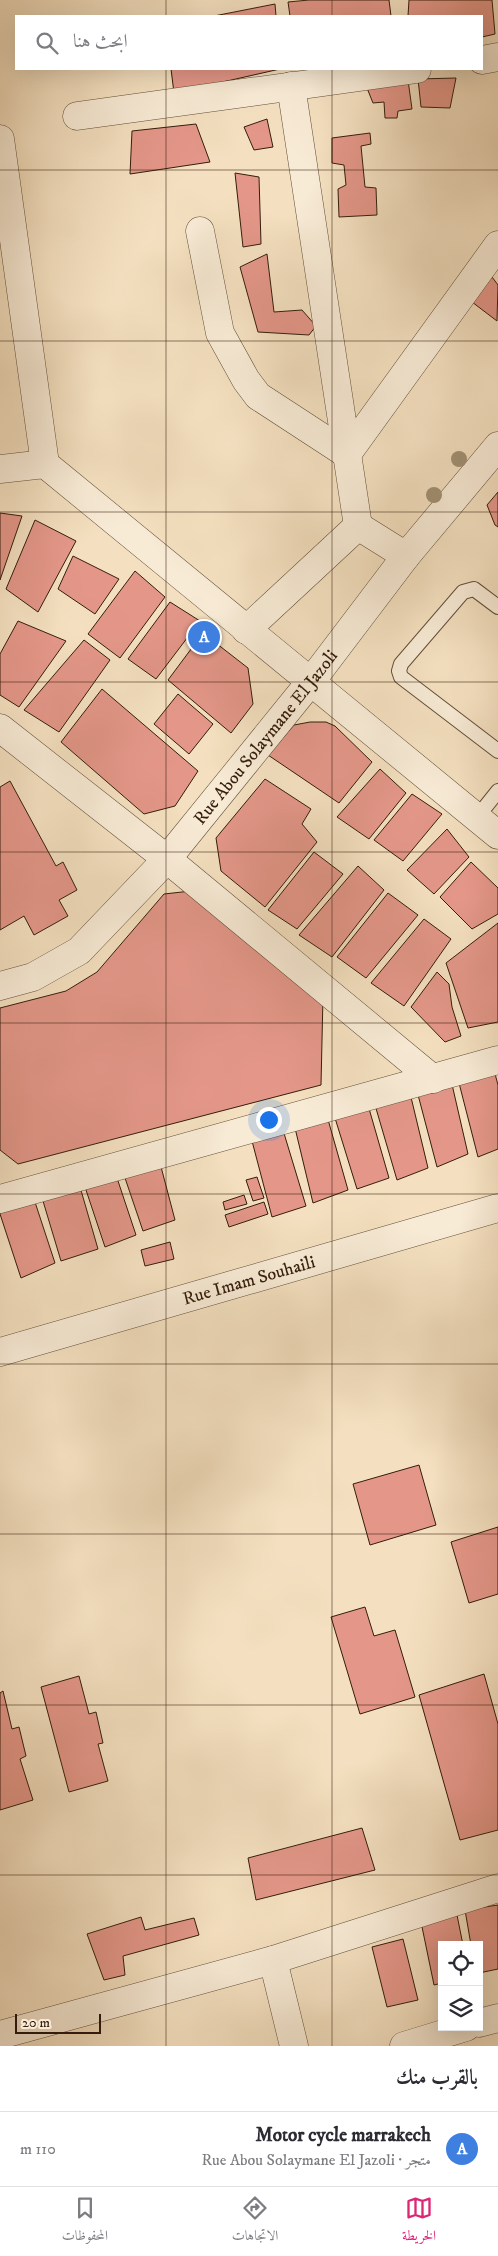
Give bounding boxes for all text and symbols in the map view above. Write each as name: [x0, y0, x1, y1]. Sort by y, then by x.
search box: [15, 15, 483, 70]
icon: search: [33, 29, 61, 57]
text: ابحث هنا: [73, 30, 128, 53]
pin: A: [188, 618, 220, 656]
street label: Rue Abou Solaymane El Jazoli: [189, 646, 343, 829]
your location: [256, 1107, 282, 1133]
street label: Rue Imam Souhaili: [180, 1251, 318, 1311]
map controls: [438, 1941, 483, 2031]
button: locate: [438, 1941, 483, 1986]
button: layers: [438, 1986, 483, 2031]
scale bar: [15, 2011, 101, 2034]
text: 20 m: [22, 2014, 50, 2032]
text: بالقرب منك: [396, 2065, 478, 2091]
text: Motor cycle marrakech: [256, 2124, 431, 2147]
text: 110 m: [20, 2139, 56, 2159]
text: A: [457, 2139, 467, 2159]
text: متجر · Rue Abou Solaymane El Jazoli: [201, 2150, 431, 2170]
tab: المحفوظات: [62, 2194, 108, 2249]
tab: الاتجاهات: [232, 2194, 278, 2249]
tab: الخريطة: [402, 2194, 436, 2249]

